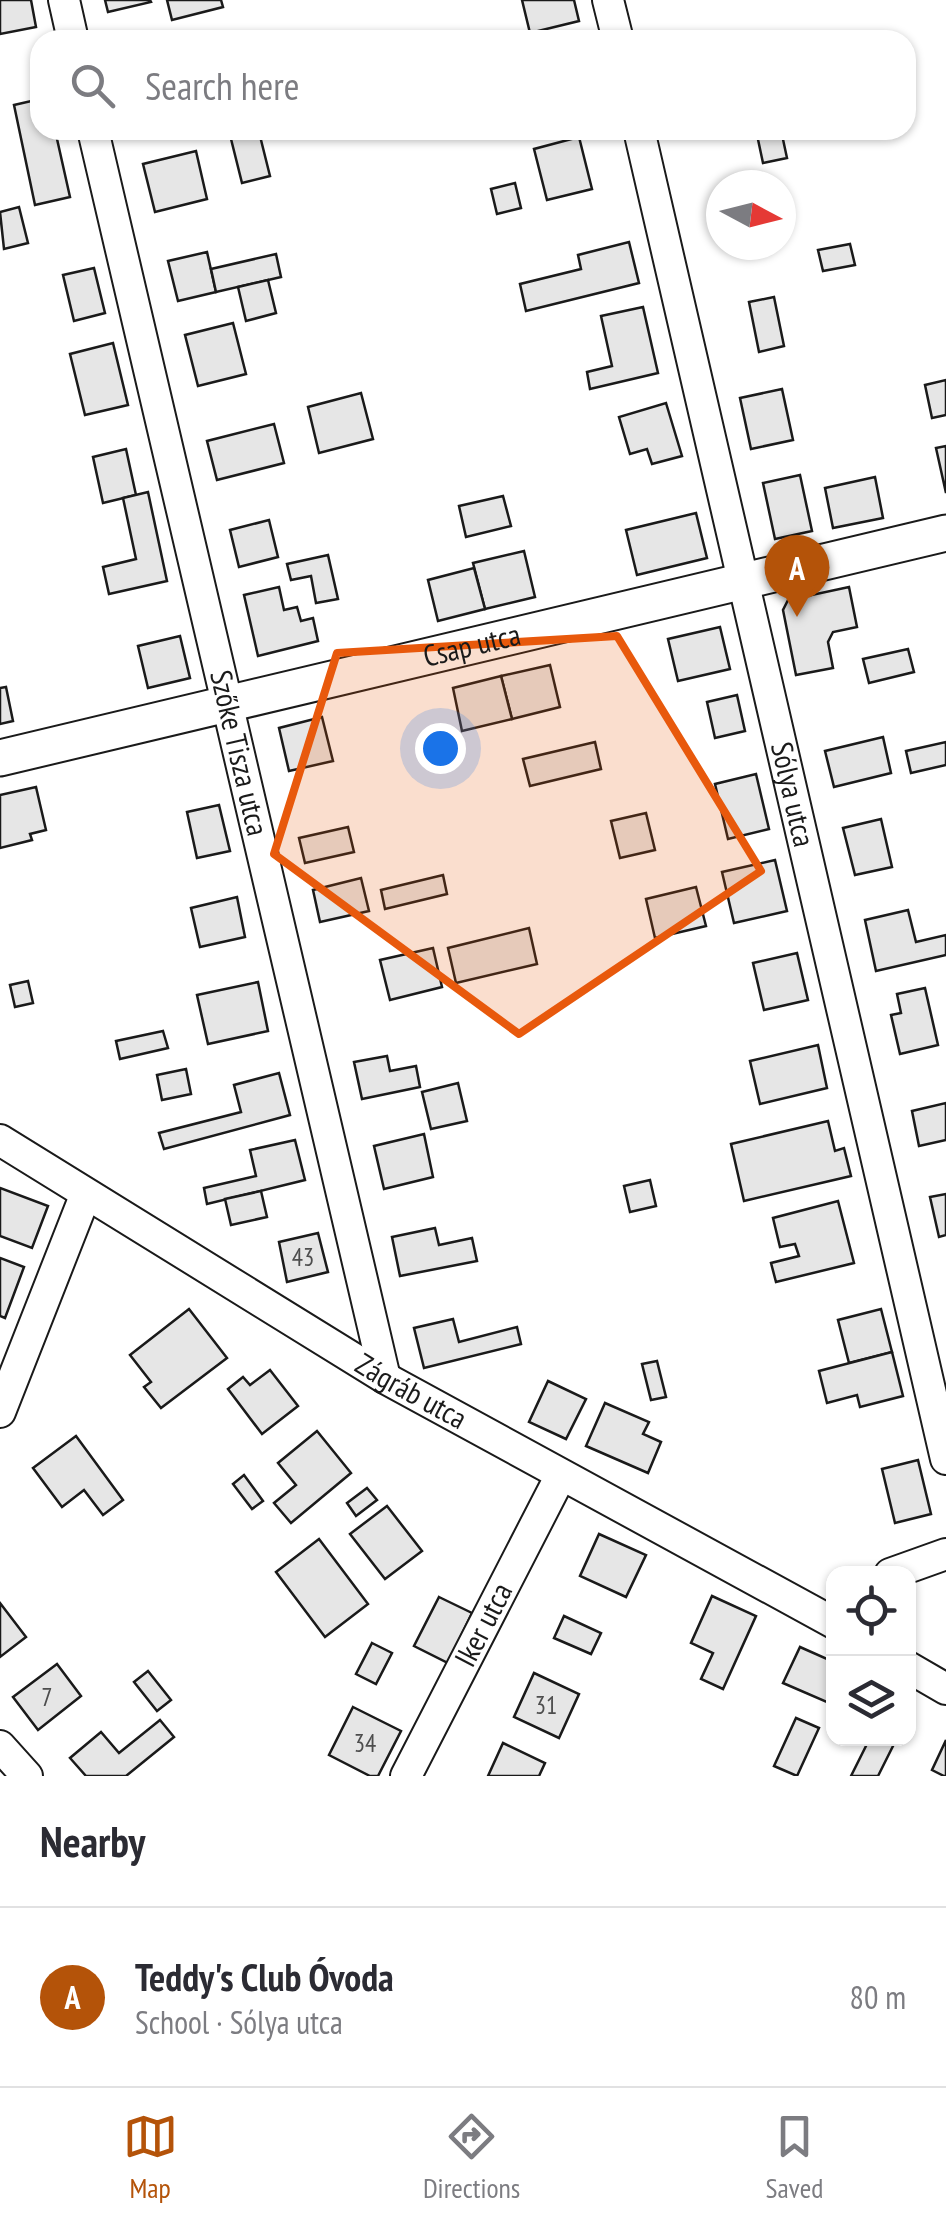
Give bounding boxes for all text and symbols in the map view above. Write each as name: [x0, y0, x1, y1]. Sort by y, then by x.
search box: [30, 30, 916, 140]
icon: search: [65, 58, 120, 113]
text: Search here: [145, 61, 299, 110]
north arrow: [706, 170, 796, 260]
pin: A: [764, 534, 830, 617]
street label: Csap utca: [419, 614, 524, 675]
street label: Szőke Tisza utca: [202, 666, 278, 839]
your location: [415, 723, 466, 774]
street label: Sólya utca: [763, 738, 825, 850]
house number: 43: [292, 1241, 314, 1273]
street label: Zágráb utca: [349, 1344, 474, 1437]
map controls: [826, 1566, 916, 1746]
button: locate: [826, 1566, 916, 1656]
street label: Iker utca: [445, 1576, 520, 1673]
button: layers: [826, 1656, 916, 1746]
house number: 7: [41, 1681, 53, 1713]
house number: 31: [535, 1689, 557, 1721]
house number: 34: [354, 1727, 376, 1759]
text: Nearby: [40, 1814, 145, 1869]
text: Teddy's Club Óvoda: [135, 1952, 394, 2001]
text: A: [64, 1976, 81, 2018]
text: 80 m: [850, 1976, 906, 2018]
text: School · Sólya utca: [135, 2001, 343, 2043]
tab: Map: [123, 2109, 178, 2206]
tab: Directions: [423, 2109, 520, 2206]
tab: Saved: [766, 2109, 823, 2206]

